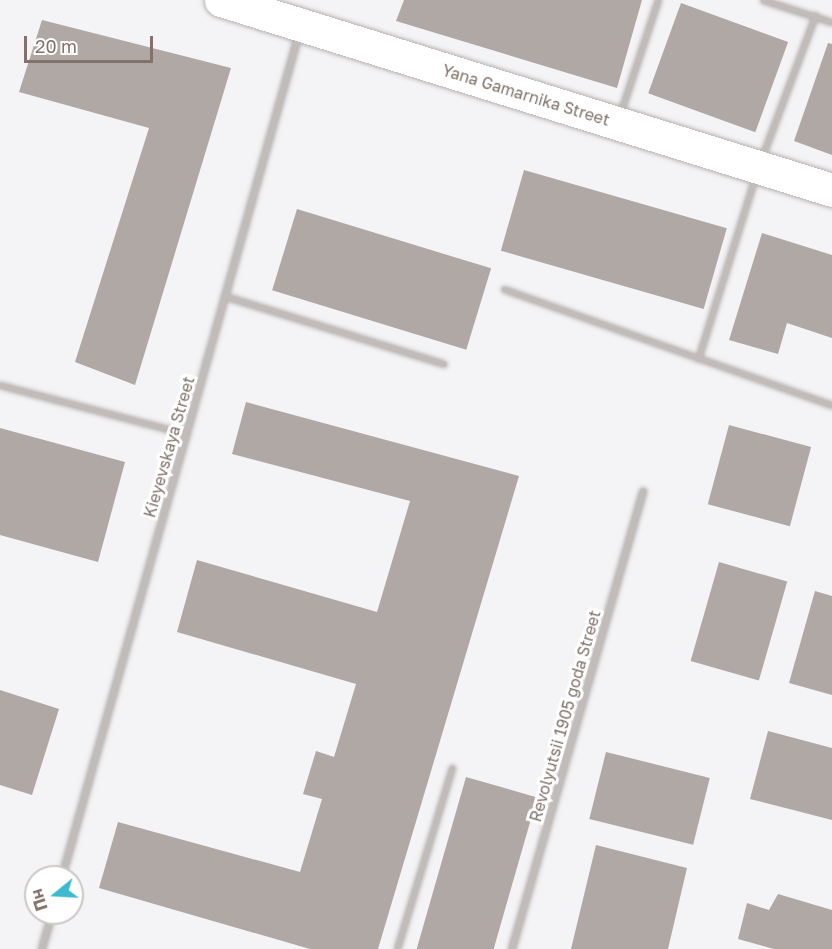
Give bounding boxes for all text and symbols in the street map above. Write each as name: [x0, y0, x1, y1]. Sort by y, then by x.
scale bar: [27, 24, 156, 62]
text: 20 m: [35, 35, 77, 57]
street label: Yana Gamarnika Street: [440, 60, 612, 130]
street label: Kieyevskaya Street: [140, 374, 198, 520]
street label: Revolyutsii 1905 goda Street: [526, 608, 604, 824]
north arrow: [24, 865, 84, 925]
text: Пн: [26, 887, 52, 913]

